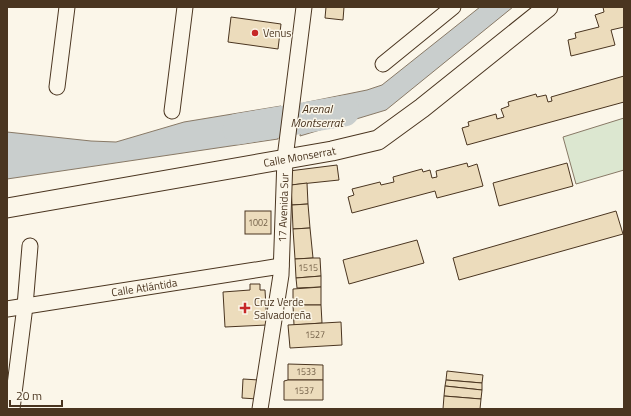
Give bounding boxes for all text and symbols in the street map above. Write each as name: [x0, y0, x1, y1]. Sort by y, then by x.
place label: Venus: [263, 25, 291, 41]
marker: Venus: [250, 28, 260, 38]
water label: Arenal Montserrat: [291, 99, 345, 132]
street label: Calle Monserrat: [262, 142, 338, 171]
street label: 17 Avenida Sur: [274, 172, 292, 243]
house number: 1002: [248, 216, 268, 229]
house number: 1515: [298, 261, 318, 274]
street label: Calle Atlántida: [110, 274, 179, 301]
place label: Cruz Verde Salvadoreña: [254, 294, 312, 323]
marker: Cruz Verde Salvadoreña: [239, 302, 251, 314]
house number: 1527: [305, 328, 325, 341]
house number: 1533: [296, 365, 316, 378]
scale bar: [10, 382, 62, 408]
house number: 1537: [294, 384, 314, 397]
text: 20 m: [16, 386, 42, 405]

